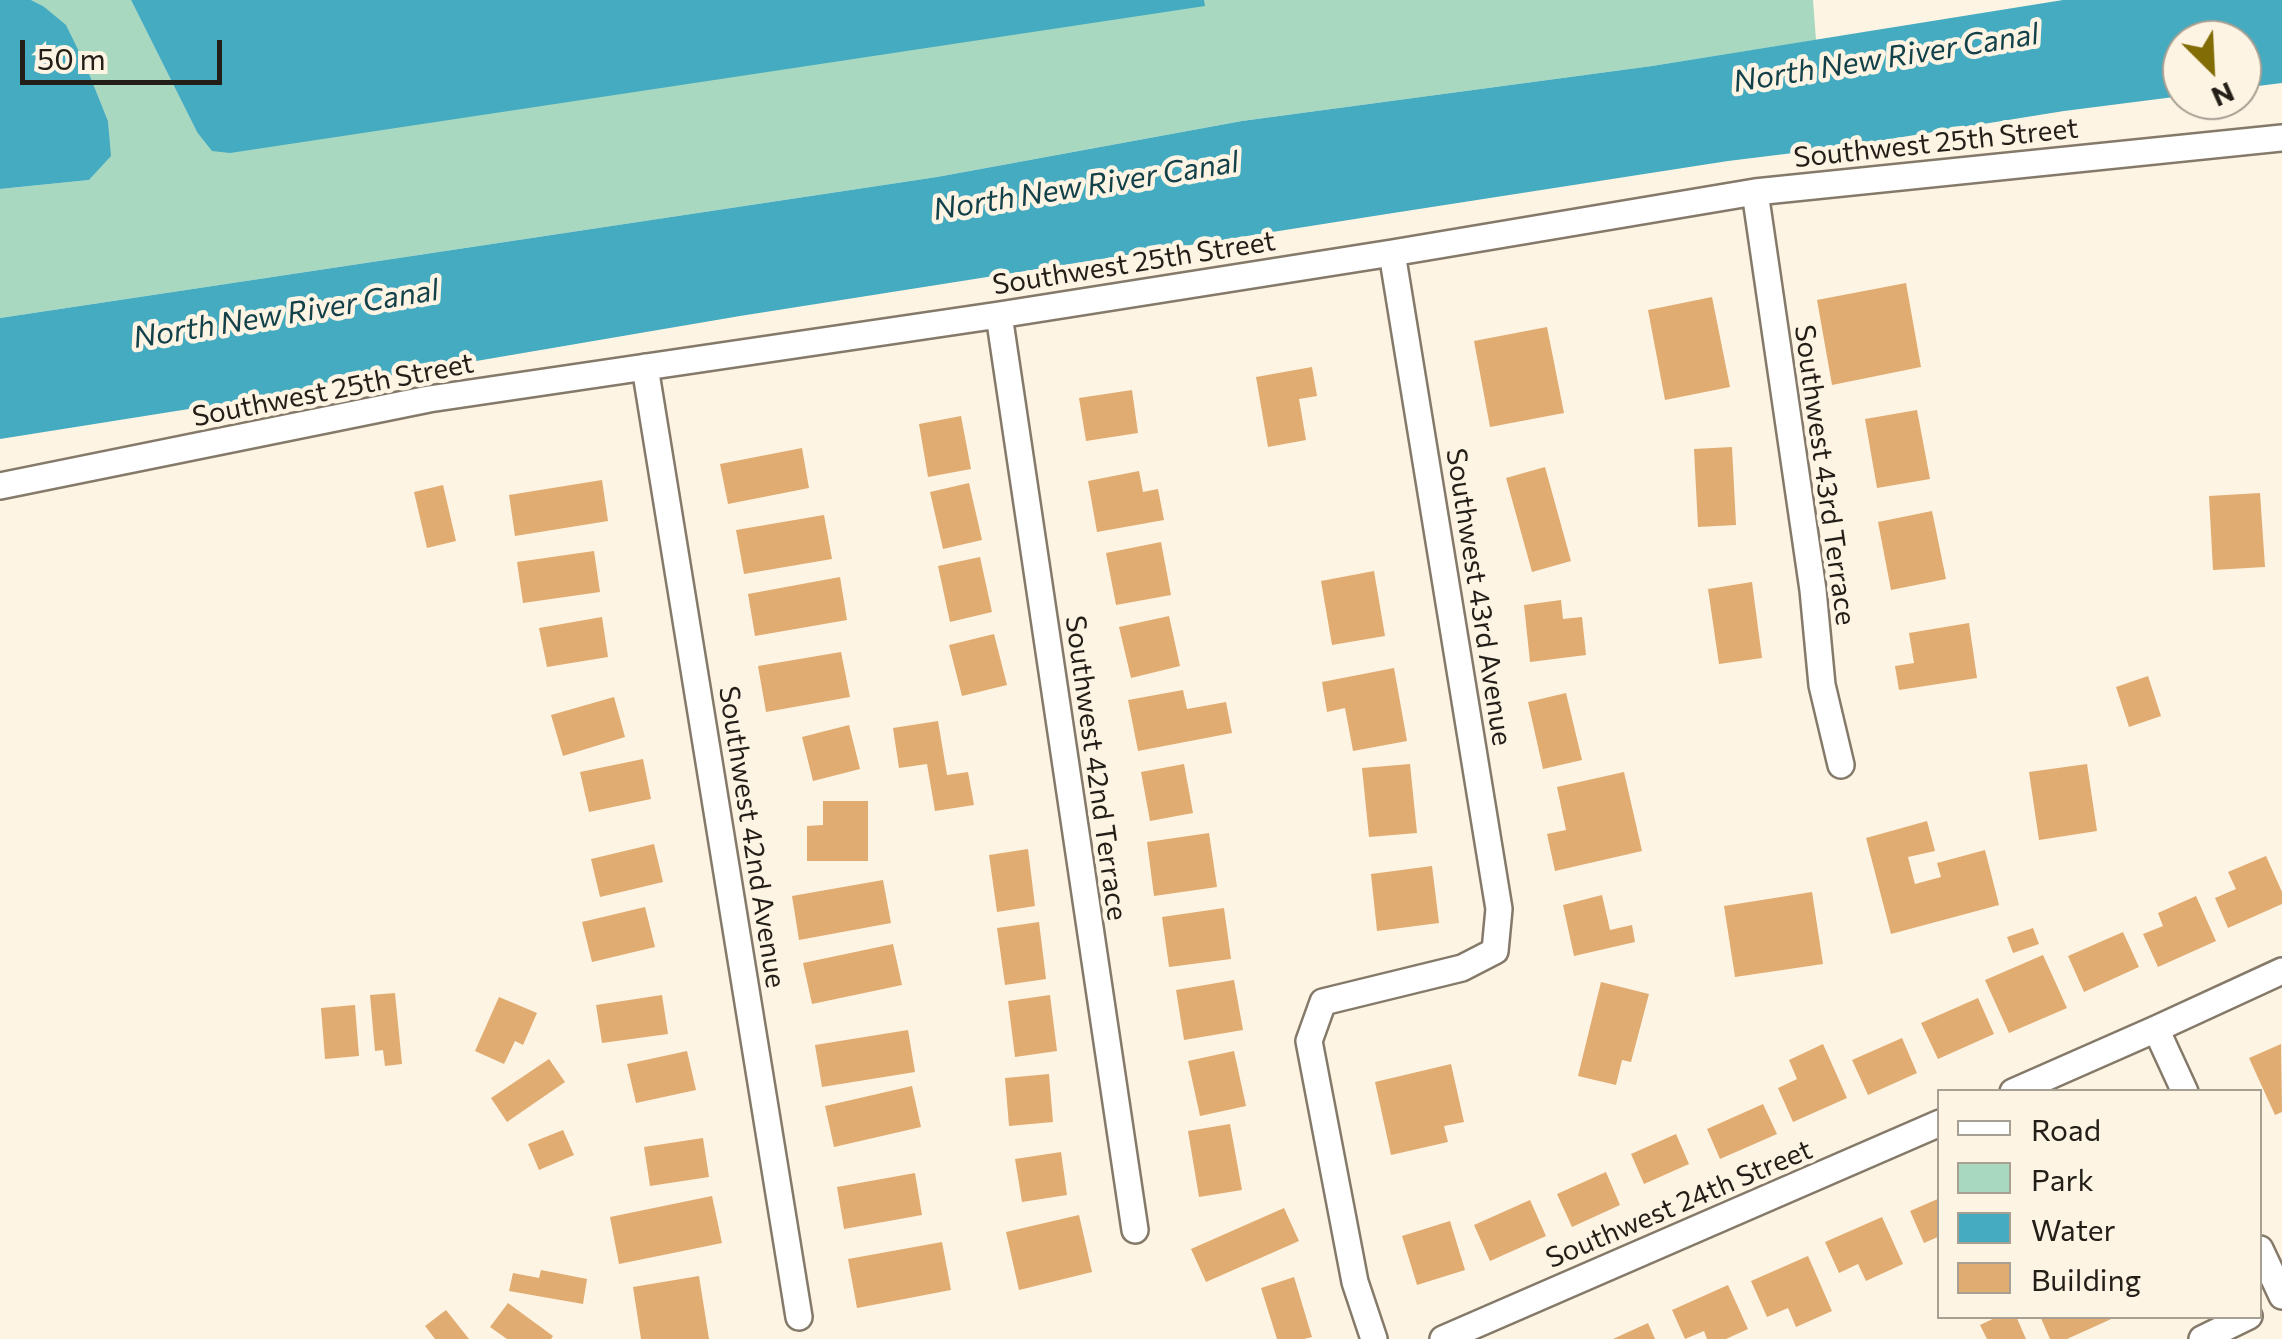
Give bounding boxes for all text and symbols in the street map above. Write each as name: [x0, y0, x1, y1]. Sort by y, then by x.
water label: North New River Canal: [1731, 16, 2041, 100]
scale bar: [25, 20, 228, 82]
north arrow: [2162, 20, 2262, 120]
text: 50 m: [37, 39, 106, 76]
text: N: [2207, 76, 2240, 115]
street label: Southwest 25th Street: [1792, 111, 2080, 175]
water label: North New River Canal: [931, 144, 1241, 228]
street label: Southwest 25th Street: [990, 224, 1278, 302]
water label: North New River Canal: [131, 272, 441, 356]
street label: Southwest 43rd Terrace: [1787, 323, 1863, 627]
street label: Southwest 25th Street: [190, 346, 476, 434]
street label: Southwest 43rd Avenue: [1439, 446, 1519, 748]
street label: Southwest 42nd Terrace: [1058, 613, 1134, 923]
street label: Southwest 42nd Avenue: [712, 684, 792, 990]
legend: [1937, 1089, 2262, 1319]
text: Road: [2031, 1110, 2101, 1147]
street label: Southwest 24th Street: [1541, 1133, 1817, 1275]
text: Park: [2031, 1160, 2094, 1197]
text: Water: [2031, 1210, 2116, 1247]
text: Building: [2031, 1260, 2141, 1297]

